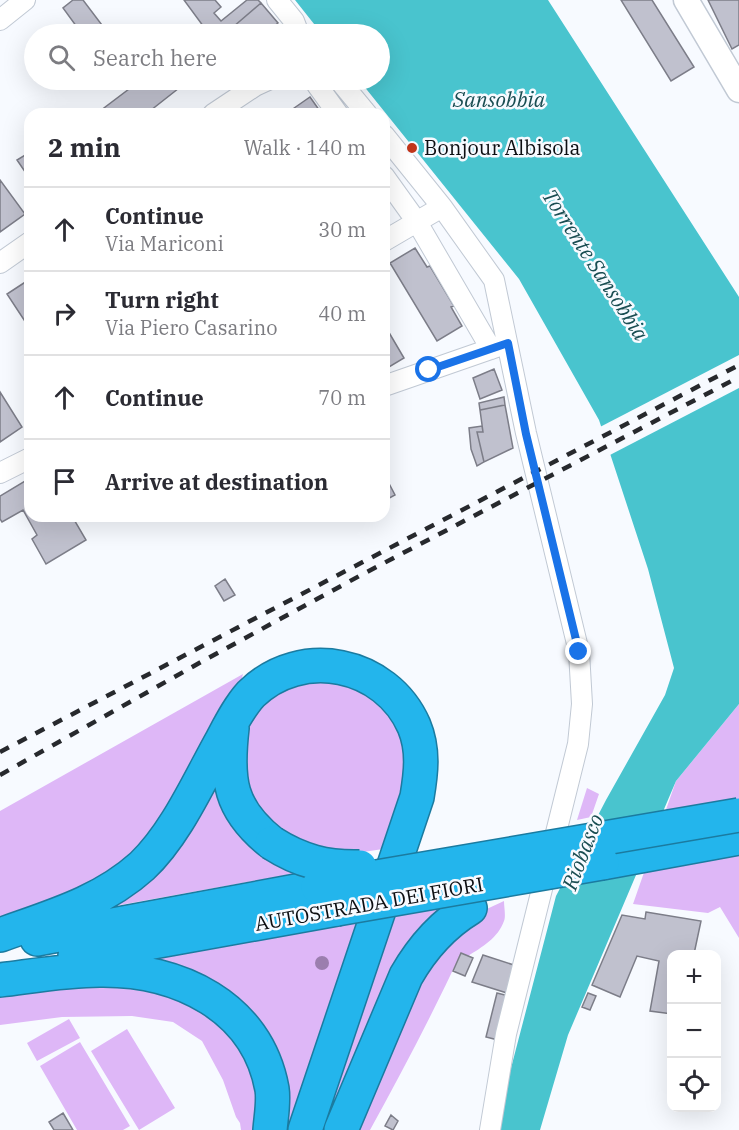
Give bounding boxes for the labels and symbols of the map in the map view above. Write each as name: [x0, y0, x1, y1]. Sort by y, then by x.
water label: Sansobbia: [452, 85, 546, 113]
place label: Bonjour Albisola: [424, 134, 580, 161]
marker: Bonjour Albisola: [405, 141, 419, 155]
water label: Torrente Sansobbia: [536, 183, 656, 346]
route start: [415, 356, 441, 382]
route end: [565, 638, 591, 664]
water label: Riobasco: [554, 810, 609, 894]
street label: AUTOSTRADA DEI FIORI: [253, 870, 485, 937]

